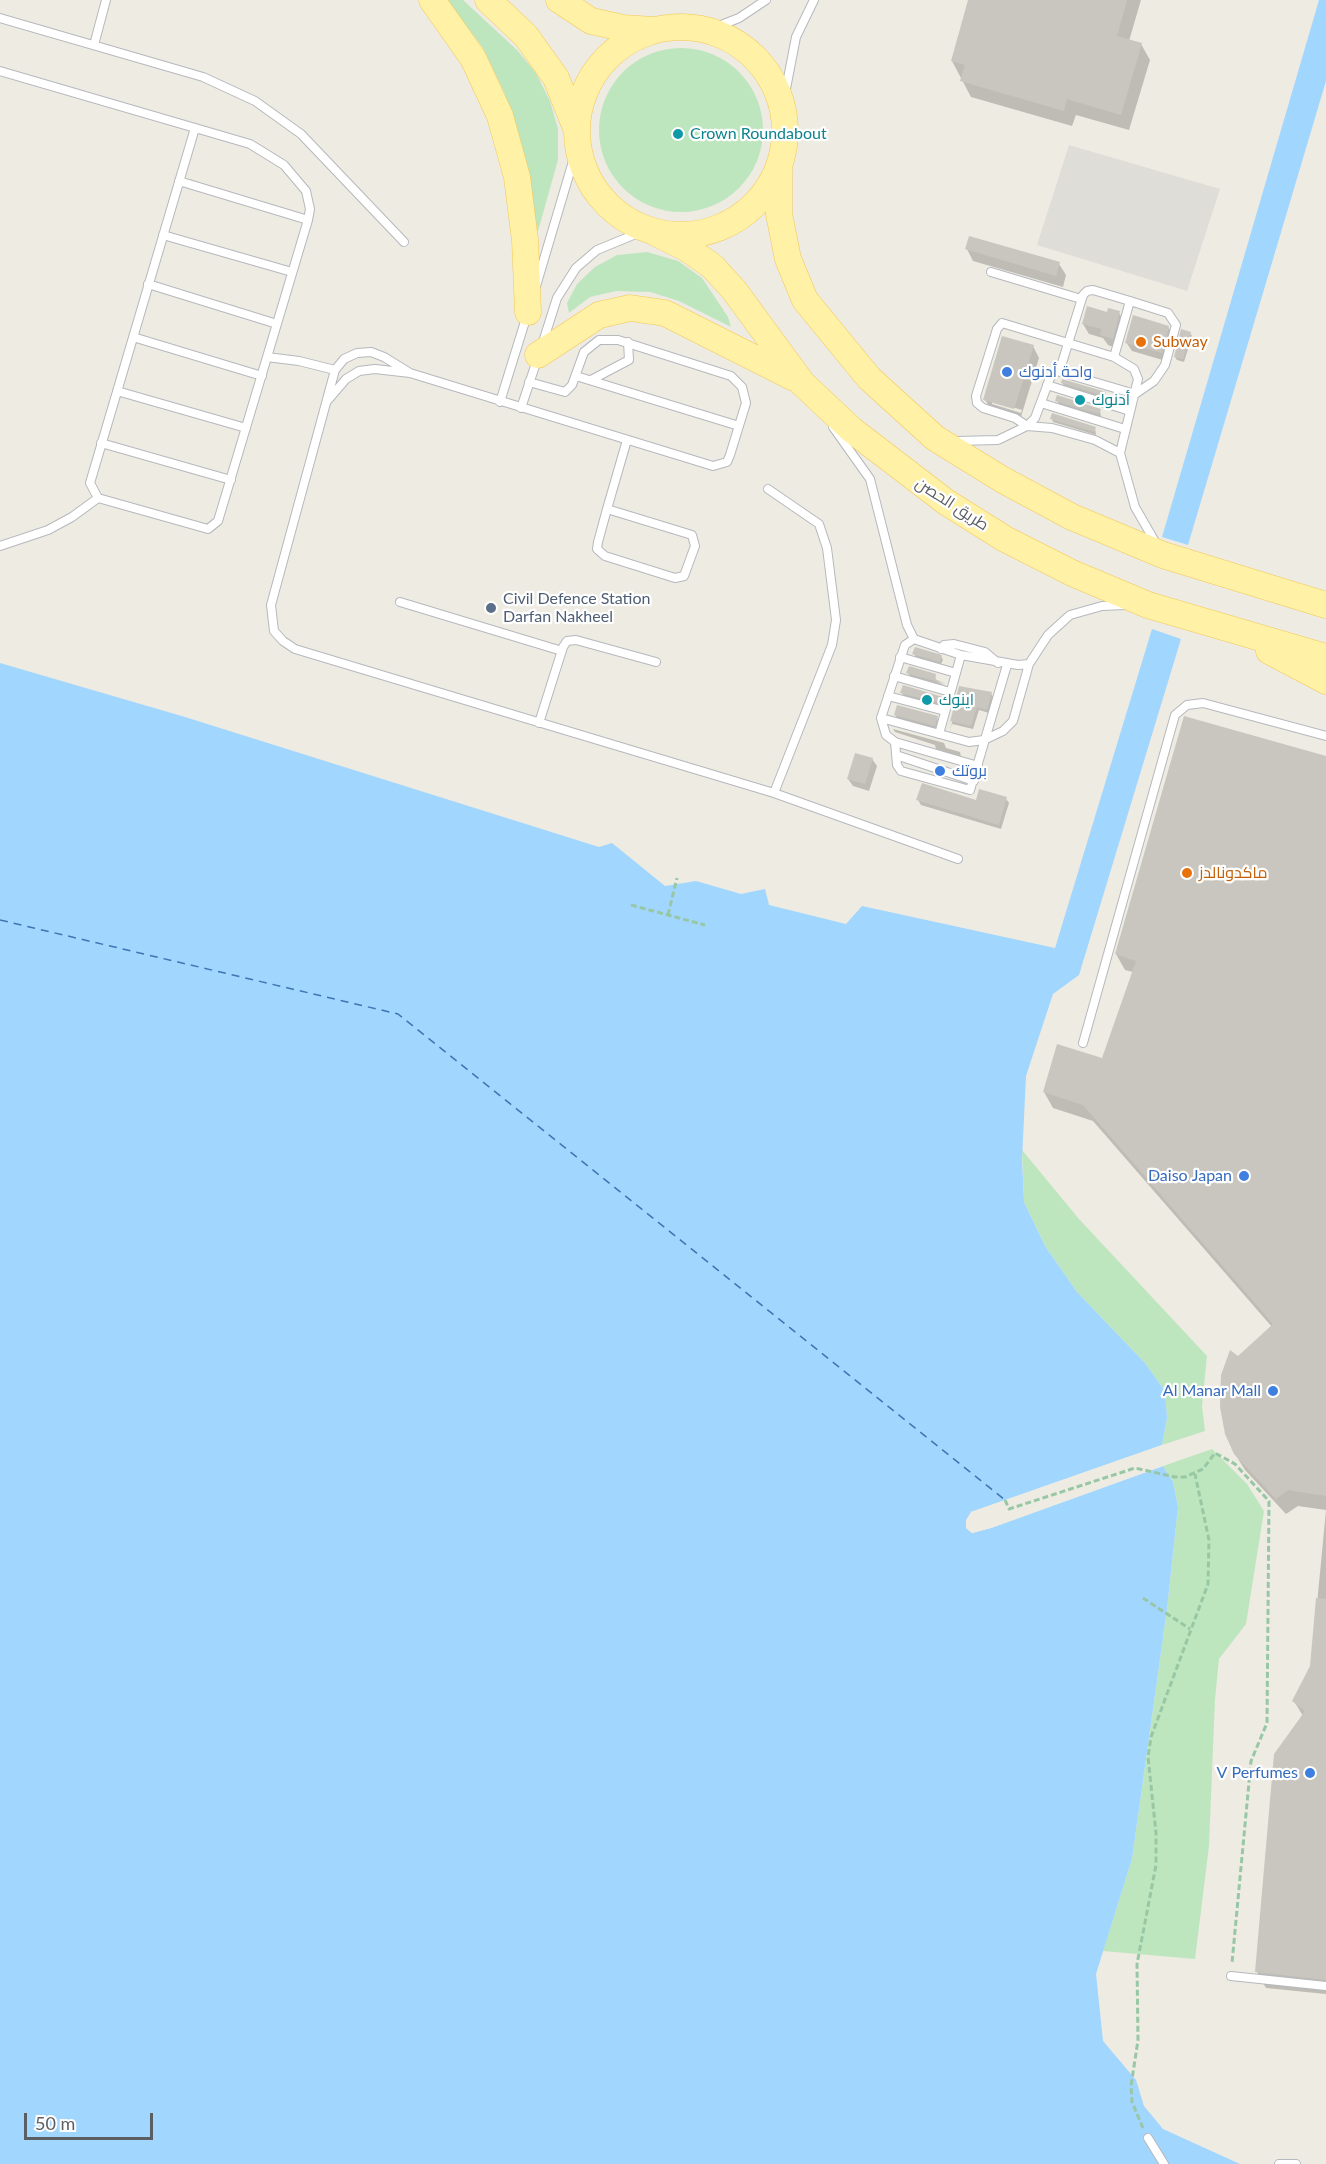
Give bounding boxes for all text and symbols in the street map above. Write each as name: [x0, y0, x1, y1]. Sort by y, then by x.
place label: Crown Roundabout: [690, 124, 827, 144]
marker: Crown Roundabout: [671, 127, 685, 141]
place label: Subway: [1153, 332, 1208, 352]
marker: Subway: [1134, 335, 1148, 349]
place label: واحة أدنوك: [1019, 362, 1092, 382]
marker: واحة أدنوك: [1000, 365, 1014, 379]
place label: أدنوك: [1092, 390, 1130, 410]
marker: أدنوك: [1073, 393, 1087, 407]
street label: طريق الحصن: [912, 473, 992, 535]
place label: Civil Defence Station Darfan Nakheel: [503, 589, 650, 627]
marker: Civil Defence Station Darfan Nakheel: [484, 601, 498, 615]
place label: اينوك: [939, 690, 974, 710]
marker: اينوك: [920, 693, 934, 707]
place label: بروتك: [952, 761, 987, 781]
marker: بروتك: [933, 764, 947, 778]
place label: ماكدونالدز: [1199, 863, 1267, 883]
marker: ماكدونالدز: [1180, 866, 1194, 880]
place label: Daiso Japan: [1148, 1166, 1232, 1186]
marker: Daiso Japan: [1237, 1169, 1251, 1183]
place label: Al Manar Mall: [1163, 1381, 1261, 1401]
marker: Al Manar Mall: [1266, 1384, 1280, 1398]
place label: V Perfumes: [1217, 1763, 1298, 1783]
marker: V Perfumes: [1303, 1766, 1317, 1780]
scale bar: [27, 2101, 156, 2139]
text: 50 m: [35, 2112, 75, 2134]

